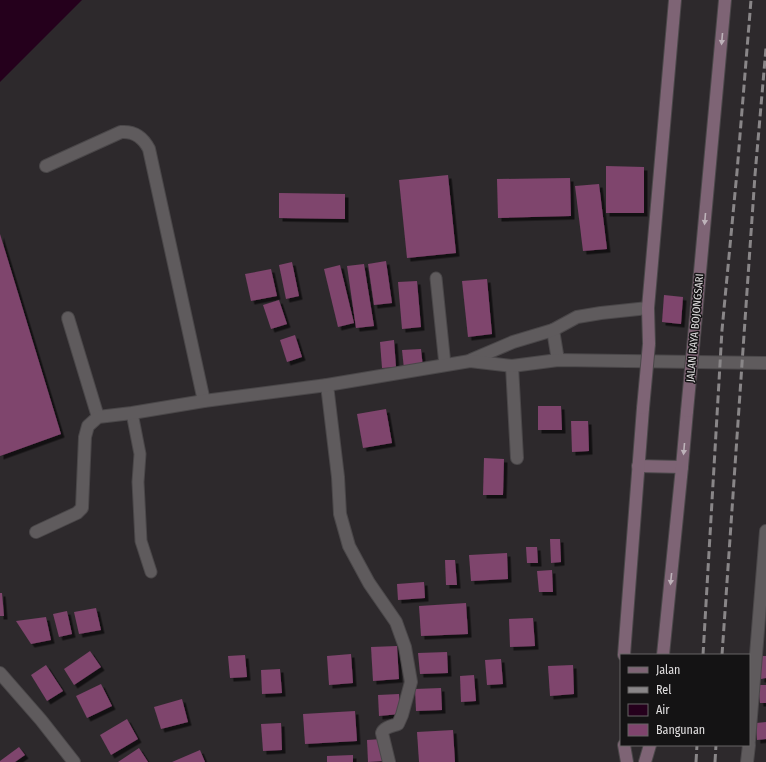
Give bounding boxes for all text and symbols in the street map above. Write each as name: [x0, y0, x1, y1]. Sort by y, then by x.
one-way arrow: [718, 33, 725, 45]
one-way arrow: [702, 213, 709, 225]
street label: JALAN RAYA BOJONGSARI: [684, 273, 706, 383]
one-way arrow: [681, 443, 687, 455]
one-way arrow: [668, 573, 674, 585]
legend: [620, 654, 750, 746]
text: Jalan: [656, 663, 680, 677]
text: Rel: [656, 683, 671, 697]
text: Air: [656, 703, 670, 717]
text: Bangunan: [656, 723, 705, 737]

